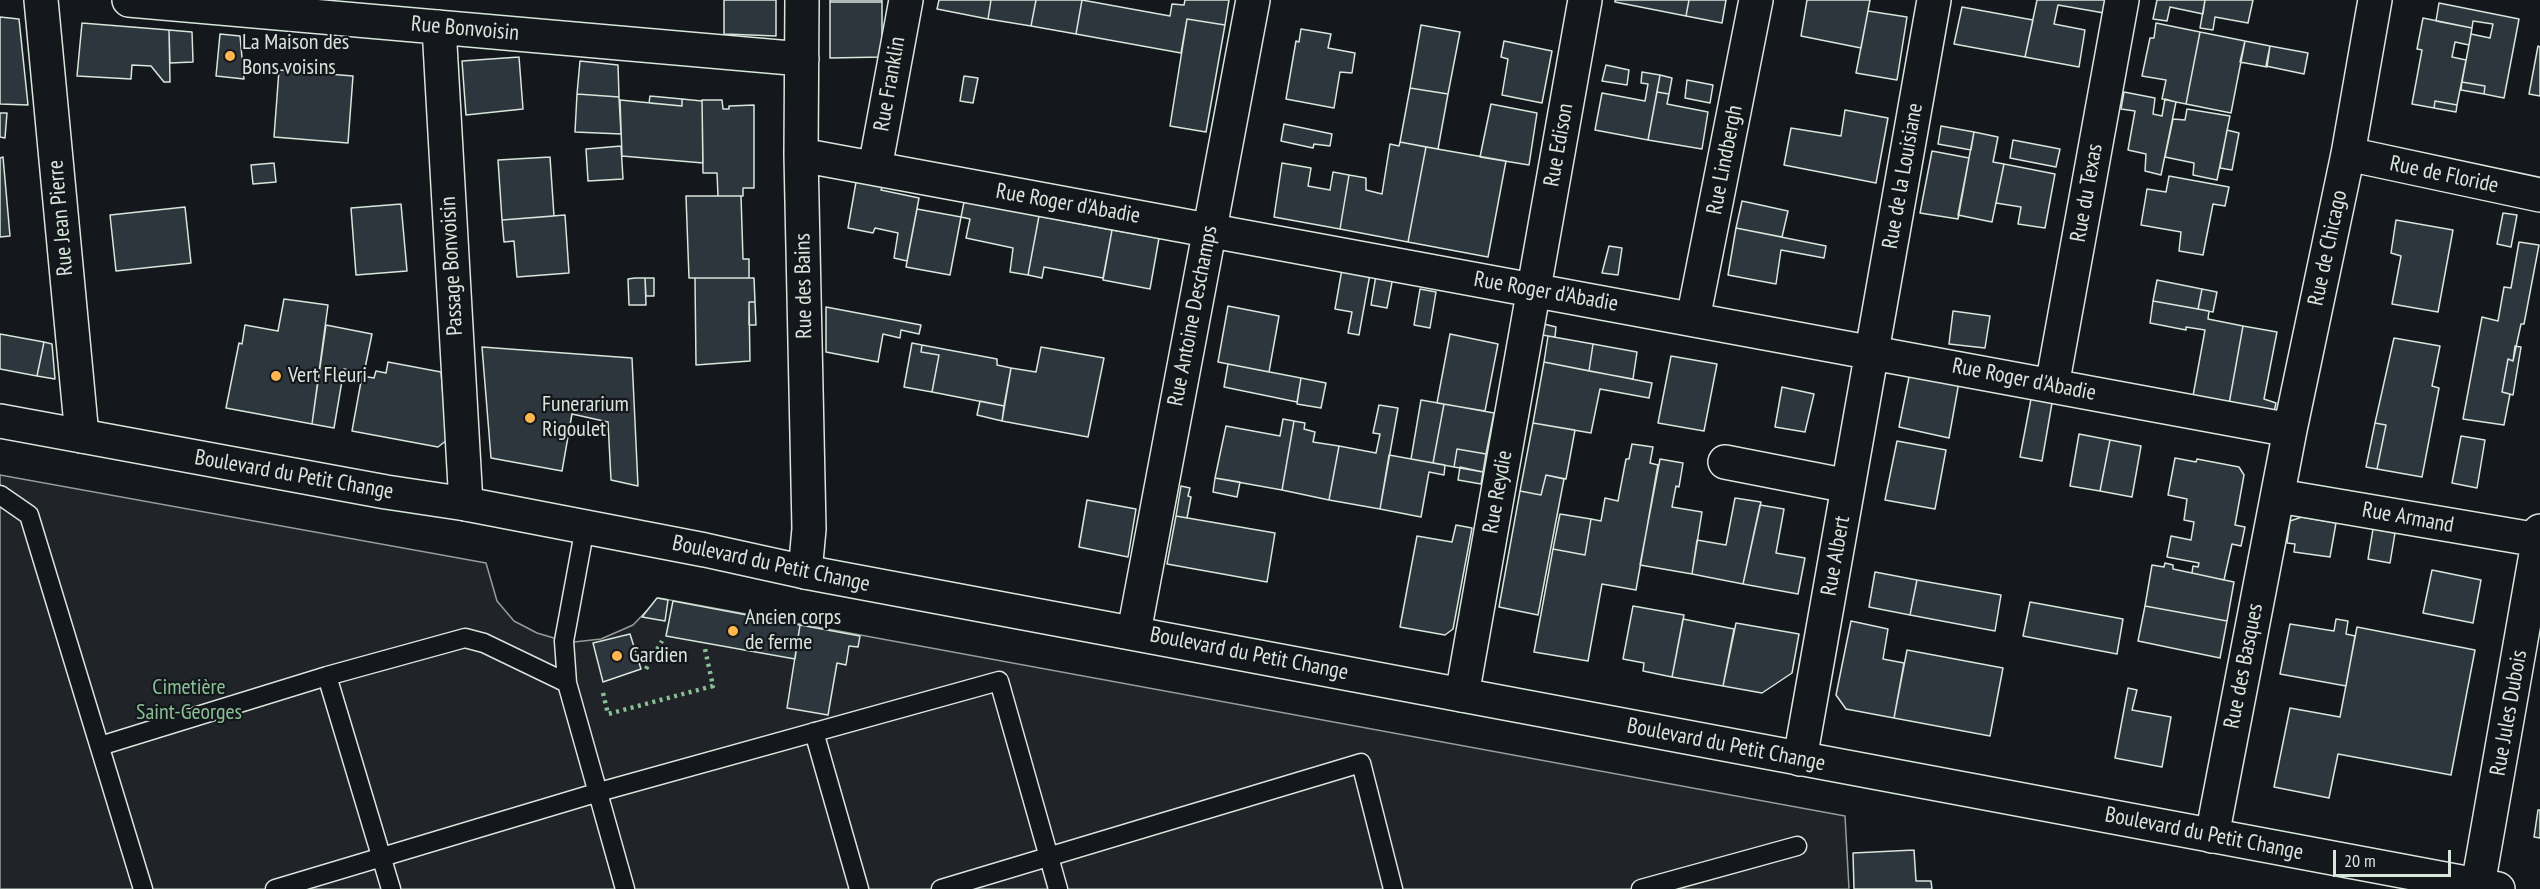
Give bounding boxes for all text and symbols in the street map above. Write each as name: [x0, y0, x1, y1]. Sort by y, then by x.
street label: Rue Bonvoisin: [410, 11, 520, 47]
place label: La Maison des Bons voisins: [242, 30, 349, 82]
street label: Rue Franklin: [869, 35, 911, 133]
marker: La Maison des Bons voisins: [223, 49, 237, 63]
street label: Rue Edison: [1539, 101, 1579, 189]
street label: Rue de la Louisiane: [1877, 101, 1929, 251]
street label: Rue Lindbergh: [1701, 103, 1749, 217]
street label: Rue du Texas: [2065, 142, 2109, 244]
street label: Rue de Floride: [2387, 151, 2501, 199]
street label: Rue Jean Pierre: [43, 159, 79, 277]
street label: Rue Roger d'Abadie: [994, 178, 1142, 230]
street label: Rue de Chicago: [2303, 188, 2353, 308]
street label: Passage Bonvoisin: [435, 196, 469, 336]
street label: Rue Antoine Deschamps: [1163, 224, 1223, 408]
street label: Rue des Bains: [790, 233, 818, 339]
street label: Rue Roger d'Abadie: [1472, 266, 1620, 318]
street label: Rue Roger d'Abadie: [1950, 353, 2098, 407]
place label: Vert Fleuri: [288, 363, 367, 389]
marker: Vert Fleuri: [269, 369, 283, 383]
place label: Funerarium Rigoulet: [542, 392, 629, 444]
marker: Funerarium Rigoulet: [523, 411, 537, 425]
street label: Boulevard du Petit Change: [193, 445, 395, 505]
street label: Rue Reydie: [1478, 448, 1518, 536]
street label: Rue Armand: [2360, 497, 2456, 539]
street label: Rue Albert: [1816, 514, 1856, 598]
street label: Boulevard du Petit Change: [670, 530, 872, 598]
street label: Rue des Basques: [2219, 601, 2269, 731]
place label: Ancien corps de ferme: [745, 605, 841, 656]
street label: Boulevard du Petit Change: [1148, 622, 1350, 686]
marker: Ancien corps de ferme: [726, 624, 740, 638]
place label: Gardien: [629, 643, 688, 669]
street label: Rue Jules Dubois: [2485, 648, 2533, 778]
marker: Gardien: [610, 649, 624, 663]
park label: Cimetière Saint-Georges: [136, 675, 242, 726]
street label: Boulevard du Petit Change: [1625, 713, 1827, 777]
street label: Boulevard du Petit Change: [2103, 802, 2305, 866]
scale bar: [2336, 838, 2454, 876]
text: 20 m: [2344, 849, 2376, 872]

